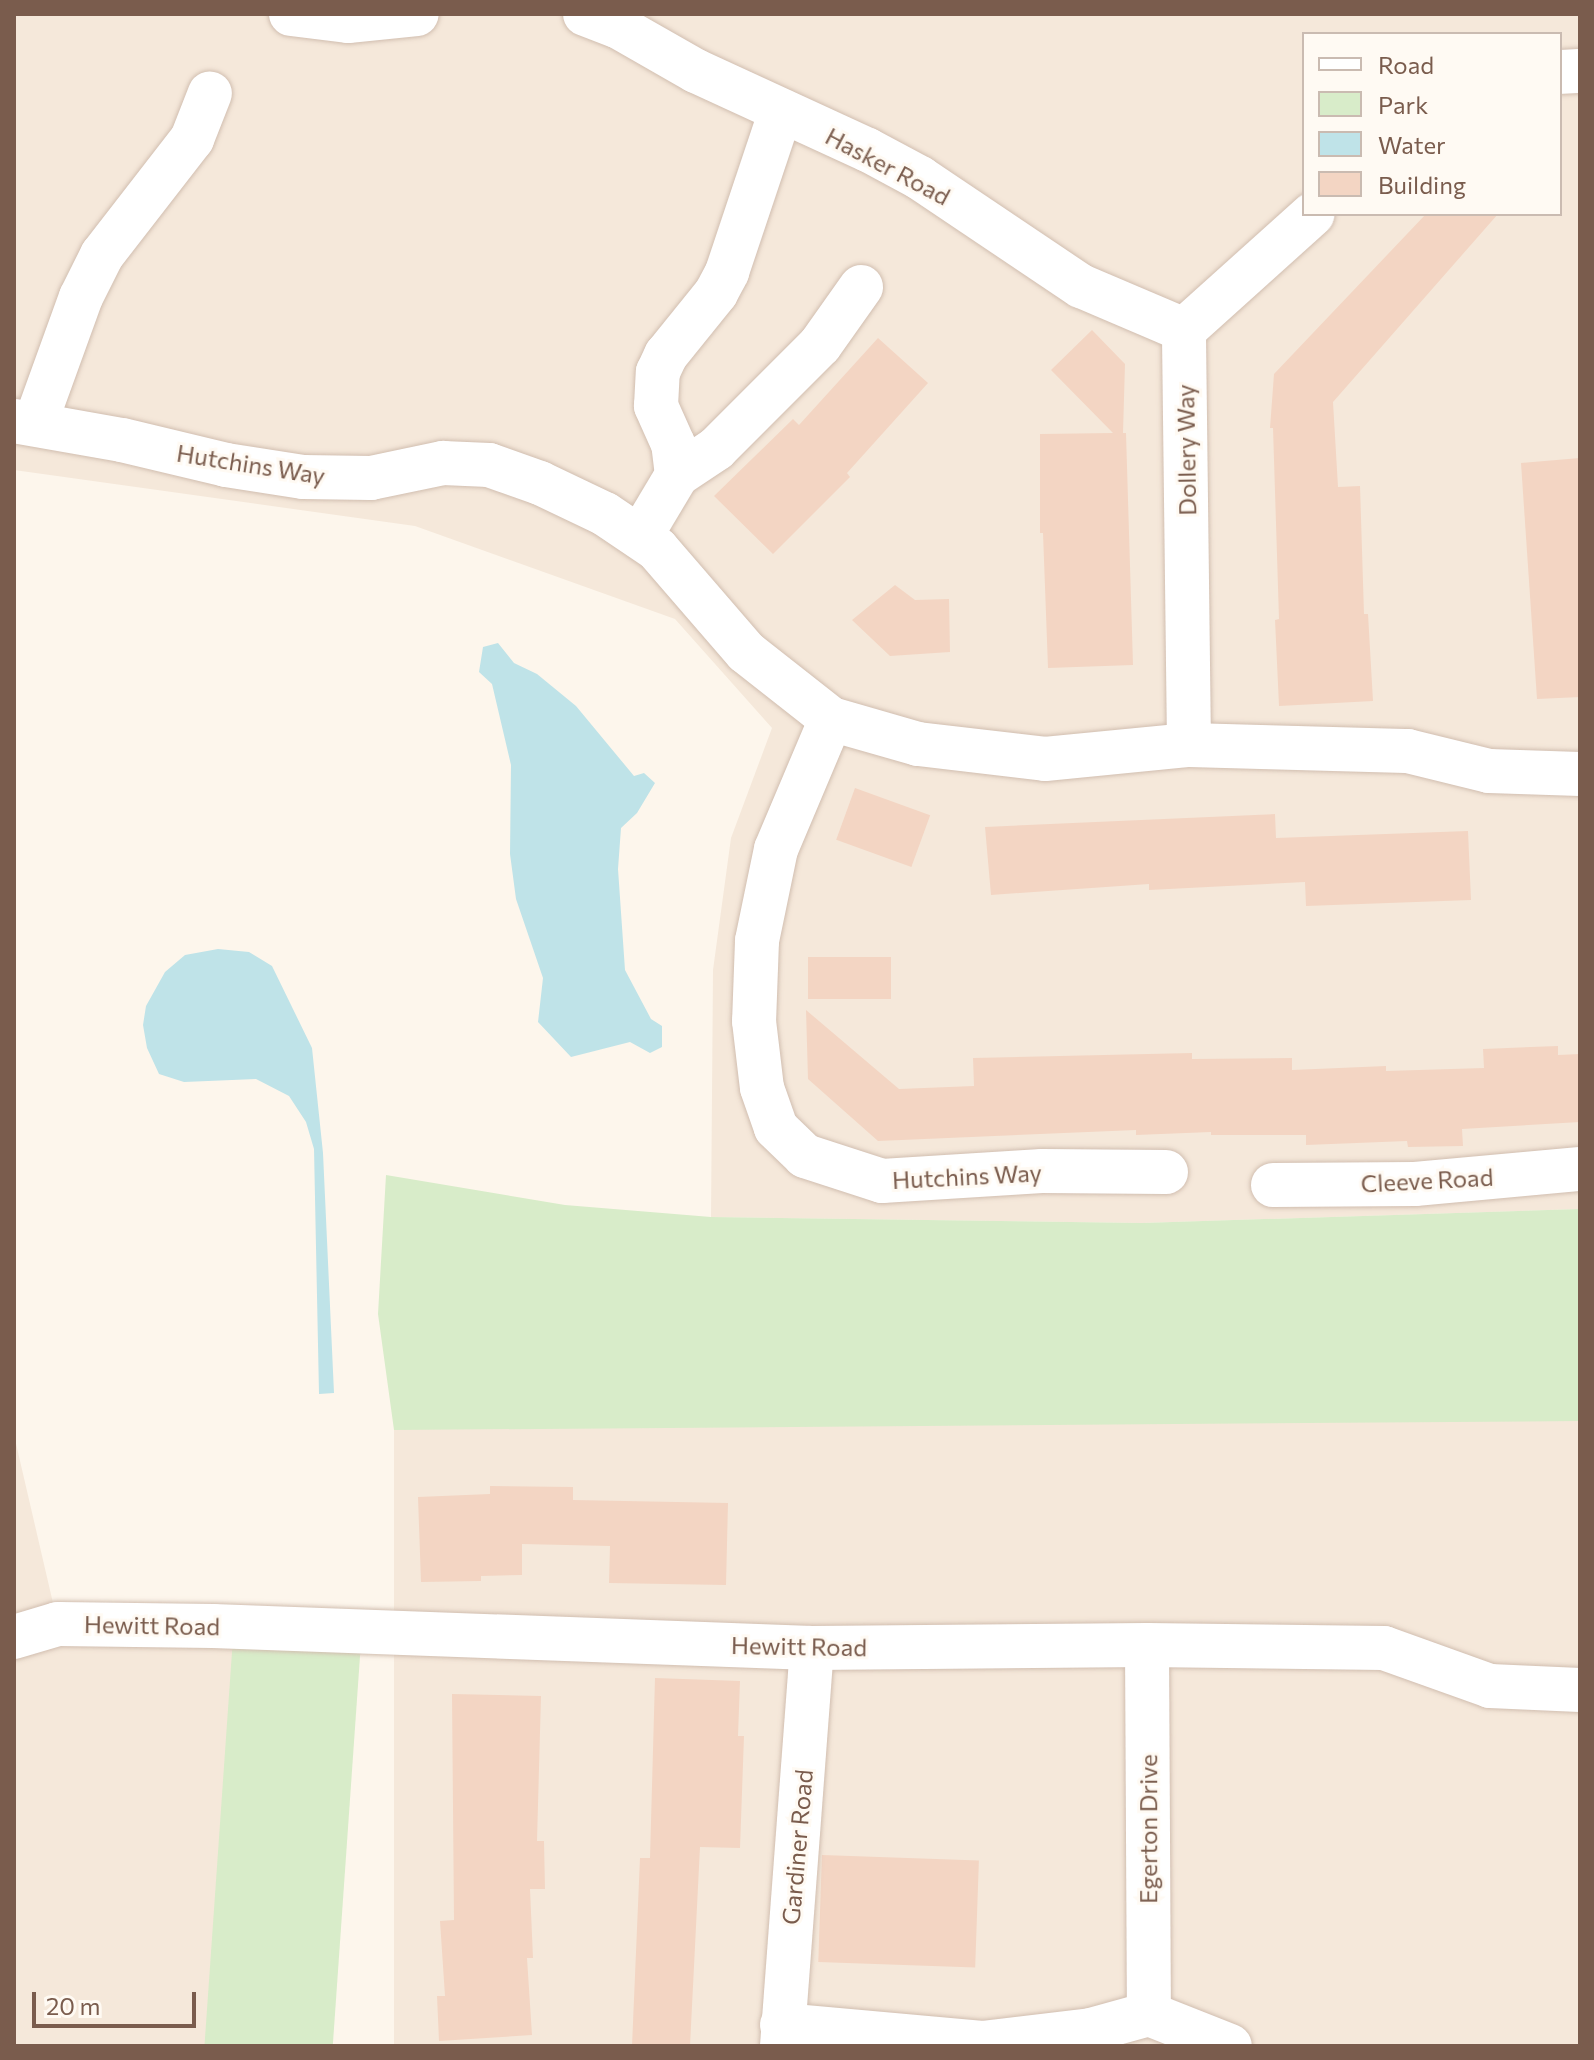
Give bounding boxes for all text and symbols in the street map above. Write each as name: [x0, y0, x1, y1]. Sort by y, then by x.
legend: [1302, 32, 1562, 216]
text: Road: [1378, 50, 1434, 79]
text: Park: [1378, 90, 1428, 119]
street label: Hasker Road: [821, 121, 955, 211]
text: Water: [1378, 130, 1446, 159]
text: Building: [1378, 170, 1466, 199]
street label: Dollery Way: [1170, 384, 1202, 516]
street label: Hutchins Way: [175, 438, 327, 490]
street label: Hutchins Way: [891, 1158, 1043, 1194]
street label: Cleeve Road: [1360, 1162, 1494, 1198]
street label: Hewitt Road: [84, 1609, 220, 1641]
street label: Hewitt Road: [731, 1630, 867, 1662]
street label: Egerton Drive: [1134, 1754, 1162, 1904]
street label: Gardiner Road: [776, 1768, 818, 1926]
scale bar: [36, 1976, 200, 2026]
text: 20 m: [46, 1991, 100, 2020]

